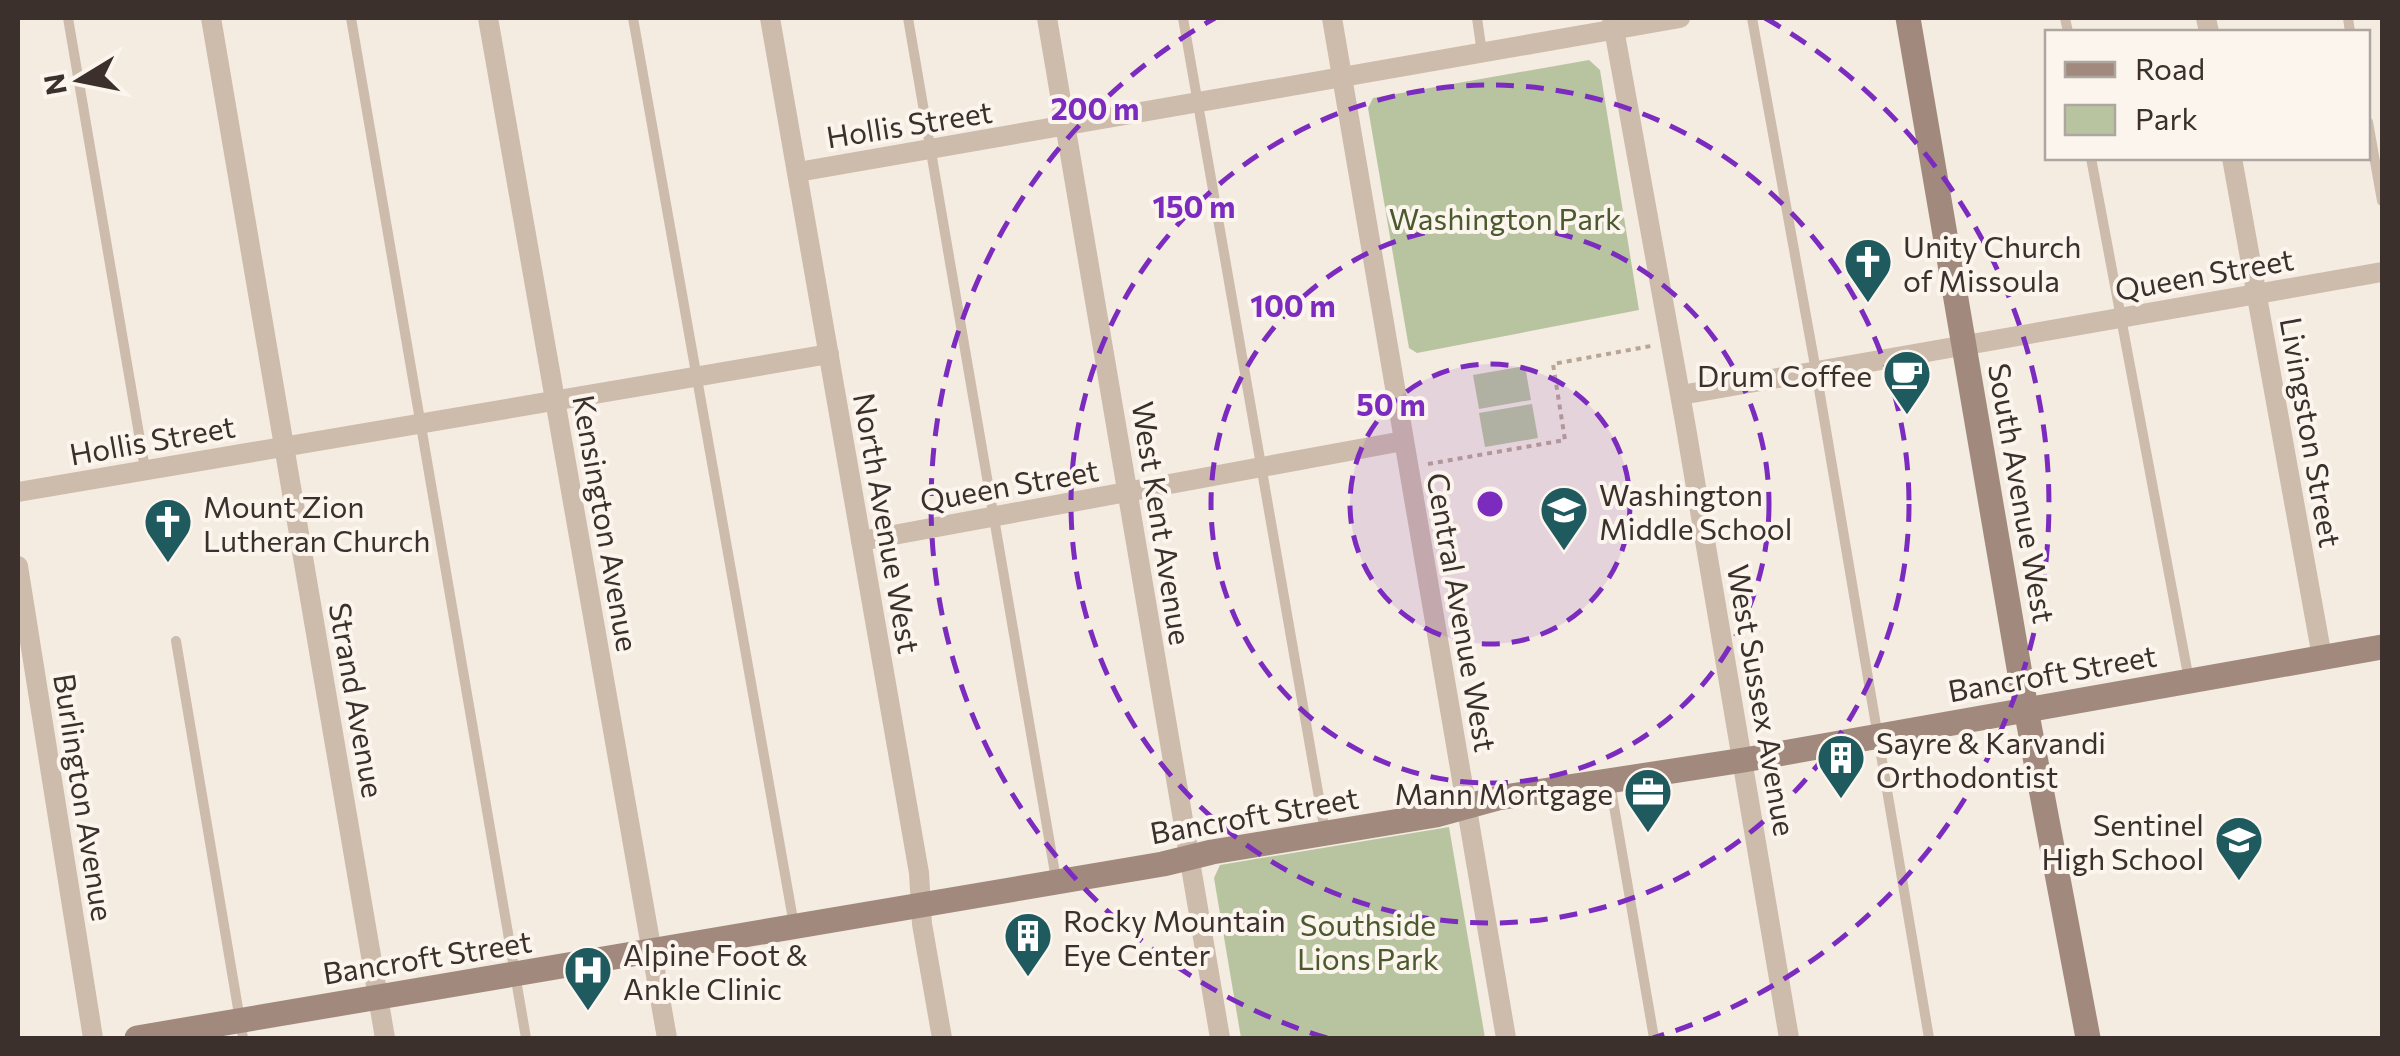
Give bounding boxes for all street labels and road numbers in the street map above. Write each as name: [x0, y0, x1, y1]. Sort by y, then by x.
street label: Hollis Street: [823, 92, 995, 154]
street label: Queen Street: [2112, 239, 2296, 307]
street label: Livingston Street: [2274, 314, 2350, 550]
street label: South Avenue West: [1982, 360, 2064, 626]
street label: North Avenue West: [847, 390, 929, 656]
street label: Kensington Avenue: [566, 392, 648, 654]
street label: West Kent Avenue: [1125, 399, 1201, 647]
street label: Hollis Street: [66, 406, 238, 472]
street label: Queen Street: [917, 450, 1101, 518]
street label: Central Avenue West: [1420, 470, 1506, 754]
street label: West Sussex Avenue: [1721, 561, 1805, 839]
street label: Strand Avenue: [323, 600, 393, 800]
street label: Bancroft Street: [1945, 635, 2159, 709]
street label: Burlington Avenue: [47, 671, 123, 923]
street label: Bancroft Street: [1147, 777, 1361, 851]
street label: Bancroft Street: [320, 921, 534, 991]

